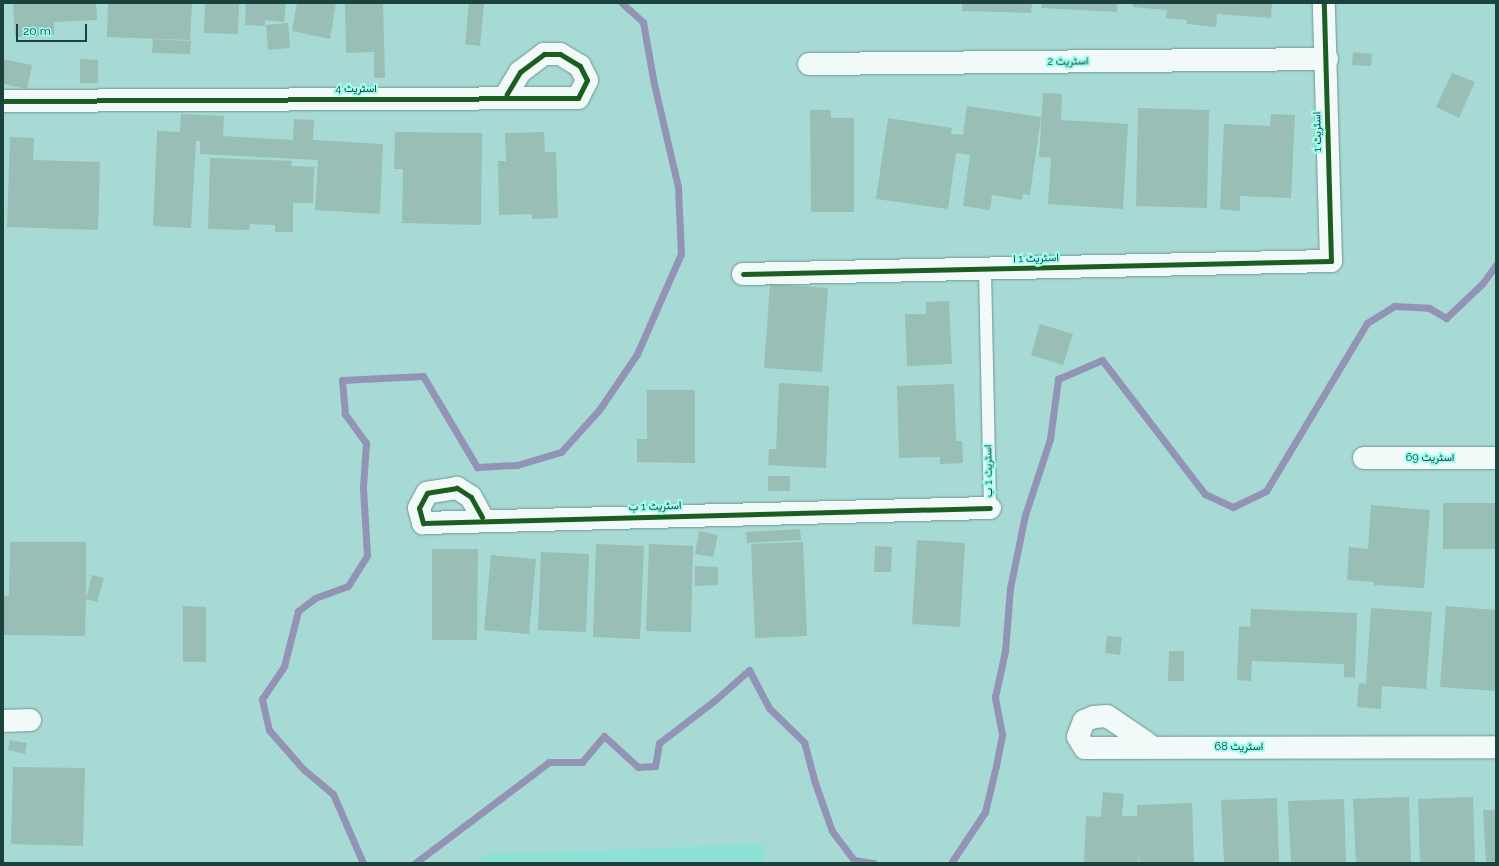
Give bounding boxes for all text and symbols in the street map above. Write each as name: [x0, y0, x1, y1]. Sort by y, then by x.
scale bar: [18, 16, 89, 42]
text: 20 m: [23, 24, 51, 38]
street label: اسٹریٹ 2: [1047, 55, 1089, 69]
street label: اسٹریٹ 4: [335, 82, 377, 96]
street label: اسٹریٹ 1: [1311, 112, 1325, 152]
street label: اسٹریٹ 1 ا: [1013, 252, 1059, 266]
street label: اسٹریٹ 1 ب: [982, 445, 996, 497]
street label: اسٹریٹ 69: [1406, 451, 1454, 465]
street label: اسٹریٹ 1 ب: [628, 499, 682, 515]
street label: اسٹریٹ 68: [1215, 740, 1263, 754]

